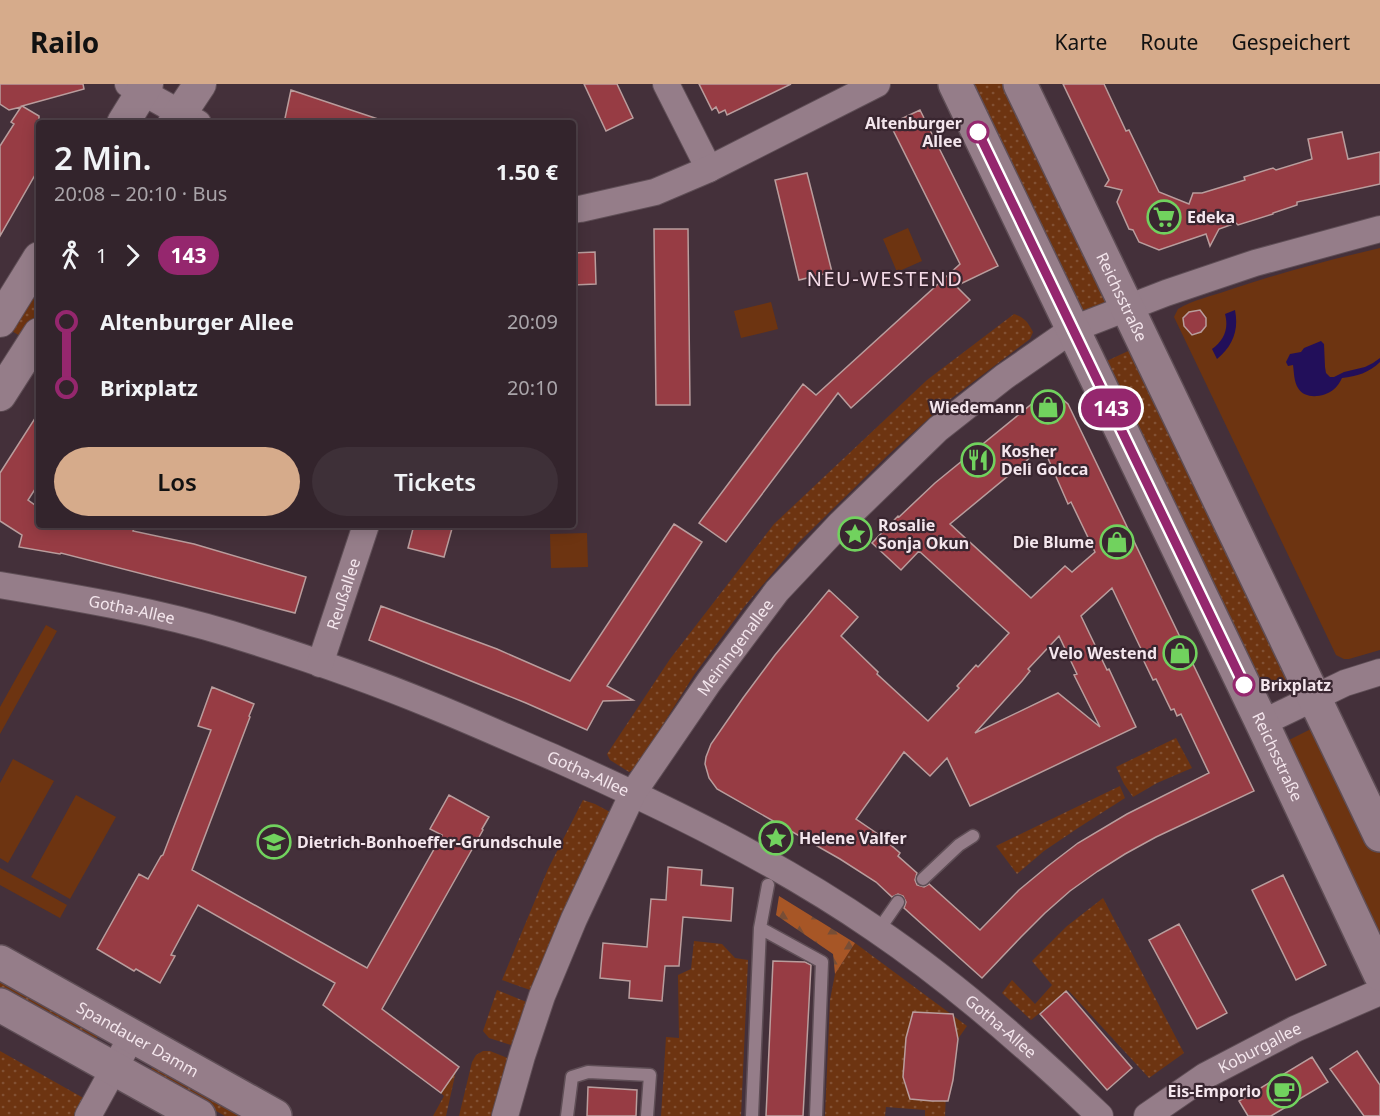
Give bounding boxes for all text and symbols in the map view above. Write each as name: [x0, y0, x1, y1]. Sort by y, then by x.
text: Railo: [30, 23, 99, 61]
text: Karte: [1054, 28, 1107, 56]
text: Route: [1140, 28, 1198, 56]
text: Gespeichert: [1231, 28, 1350, 56]
place label: Altenburger Allee: [865, 112, 962, 152]
marker: Altenburger Allee: [967, 121, 989, 143]
text: 2 Min.: [54, 135, 152, 180]
text: 1.50 €: [496, 156, 558, 186]
text: 20:08 – 20:10 · Bus: [54, 180, 227, 207]
supermarket icon: Edeka: [1146, 199, 1182, 235]
place label: Edeka: [1187, 206, 1235, 228]
icon: walk: [54, 239, 87, 272]
icon: forward: [116, 239, 149, 272]
text: 143: [170, 241, 207, 269]
text: 1: [96, 242, 107, 269]
street label: Reichsstraße: [1091, 249, 1153, 345]
district label: NEU-WESTEND: [807, 265, 963, 292]
text: Altenburger Allee: [100, 306, 294, 336]
text: 20:09: [507, 308, 558, 335]
text: Brixplatz: [100, 372, 198, 402]
text: 20:10: [507, 374, 558, 401]
line badge: 143: [1076, 388, 1146, 428]
shop icon: Wiedemann: [1030, 389, 1066, 425]
text: 143: [1093, 394, 1129, 422]
place label: Wiedemann: [930, 396, 1025, 418]
place label: Kosher Deli Golcca: [1001, 440, 1088, 480]
restaurant icon: Kosher Deli Golcca: [960, 442, 996, 478]
button: Los: [54, 447, 300, 516]
button: Tickets: [312, 447, 558, 516]
place label: Rosalie Sonja Okun: [878, 514, 969, 554]
place icon: Rosalie Sonja Okun: [837, 516, 873, 552]
shop icon: Die Blume: [1099, 524, 1135, 560]
place label: Die Blume: [1013, 531, 1094, 553]
street label: Reußallee: [321, 555, 365, 632]
street label: Gotha-Allee: [87, 590, 177, 629]
street label: Meiningenallee: [692, 594, 778, 700]
shop icon: Velo Westend: [1162, 635, 1198, 671]
place label: Velo Westend: [1049, 642, 1157, 664]
marker: Brixplatz: [1233, 674, 1255, 696]
place label: Brixplatz: [1260, 674, 1331, 696]
street label: Reichsstraße: [1247, 708, 1308, 805]
street label: Gotha-Allee: [544, 745, 633, 801]
place icon: Helene Valfer: [758, 820, 794, 856]
school or university icon: Dietrich-Bonhoeffer-Grundschule: [256, 824, 292, 860]
place label: Helene Valfer: [799, 827, 907, 849]
place label: Dietrich-Bonhoeffer-Grundschule: [297, 831, 562, 853]
street label: Gotha-Allee: [960, 989, 1041, 1063]
street label: Spandauer Damm: [73, 996, 203, 1082]
street label: Koburgallee: [1214, 1017, 1304, 1078]
cafe icon: Eis-Emporio: [1266, 1073, 1302, 1109]
place label: Eis-Emporio: [1167, 1080, 1261, 1102]

